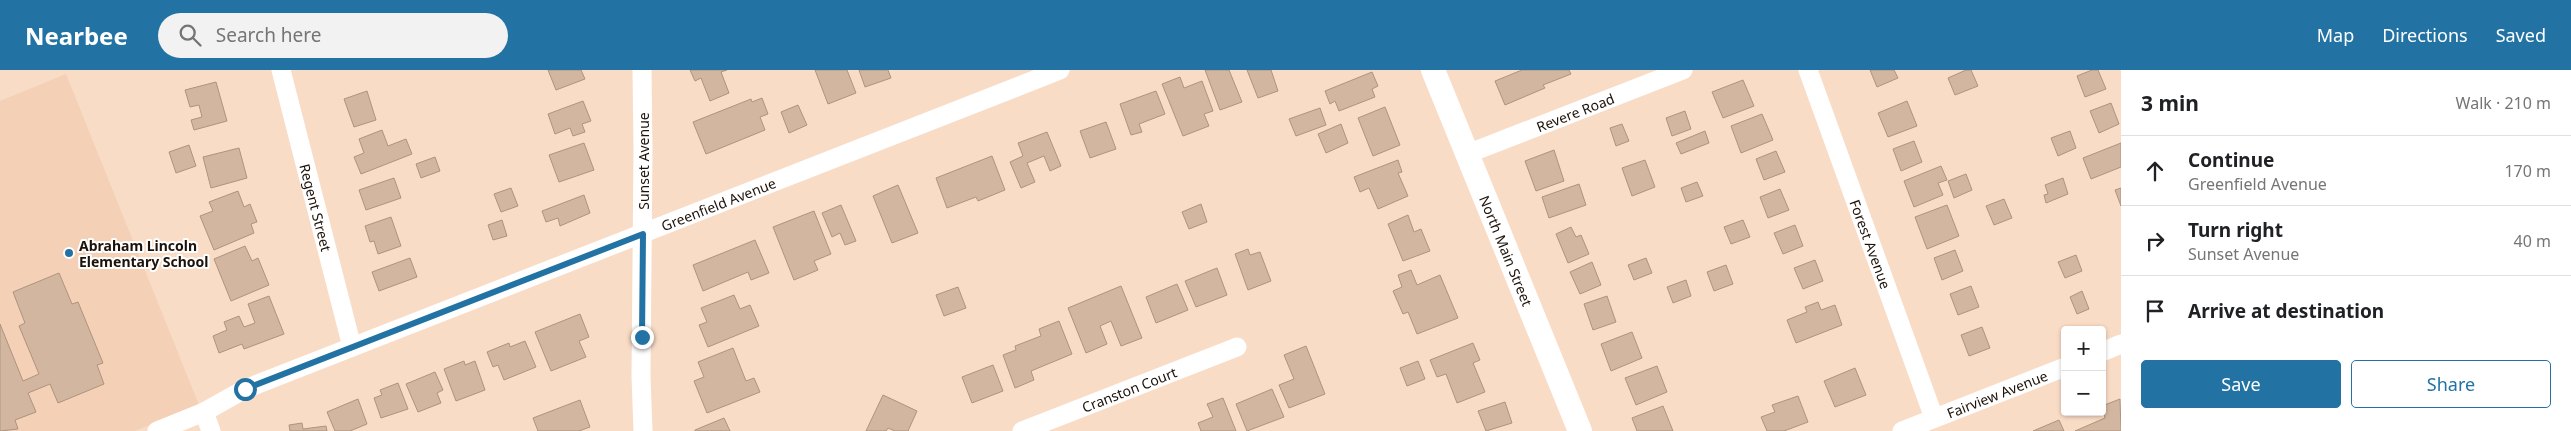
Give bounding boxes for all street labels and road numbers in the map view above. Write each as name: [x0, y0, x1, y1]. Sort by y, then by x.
street label: Revere Road: [1533, 88, 1617, 136]
street label: Sunset Avenue: [634, 112, 653, 210]
street label: Regent Street: [296, 162, 337, 253]
street label: Greenfield Avenue: [658, 173, 779, 235]
street label: North Main Street: [1476, 192, 1538, 309]
street label: Forest Avenue: [1846, 197, 1896, 291]
street label: Cranston Court: [1079, 362, 1179, 416]
street label: Fairview Avenue: [1944, 365, 2050, 422]

